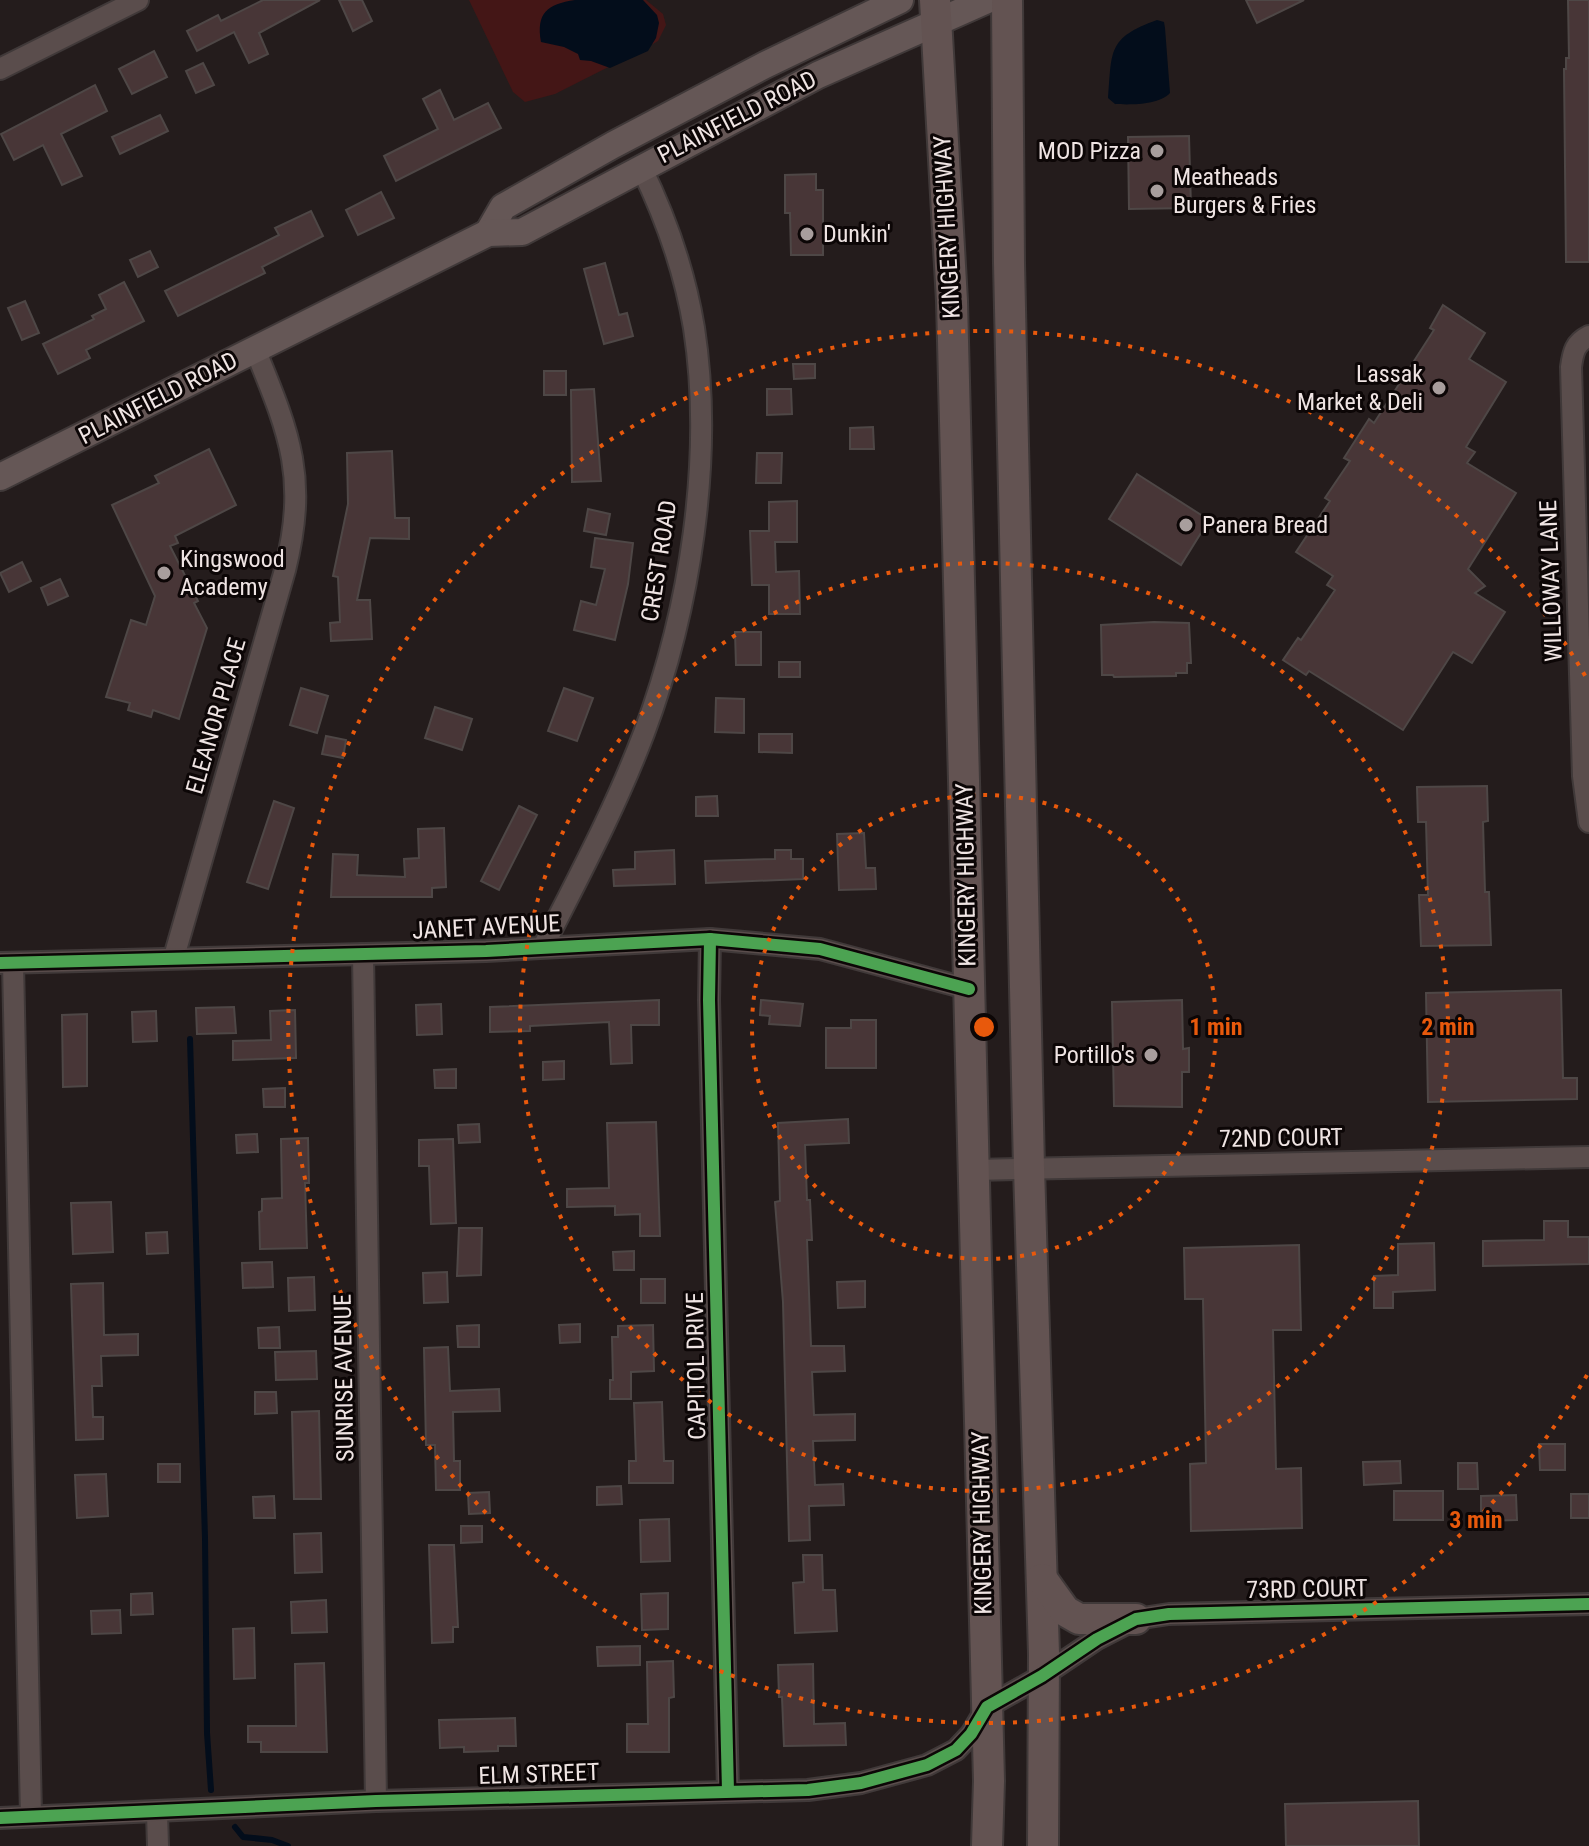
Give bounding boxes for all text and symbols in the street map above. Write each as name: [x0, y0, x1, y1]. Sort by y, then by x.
street label: PLAINFIELD ROAD: [653, 65, 821, 169]
street label: KINGERY HIGHWAY: [928, 134, 966, 319]
place label: MOD Pizza: [1038, 137, 1141, 165]
marker: MOD Pizza: [1148, 142, 1166, 160]
place label: Meatheads Burgers & Fries: [1173, 163, 1316, 219]
marker: Meatheads Burgers & Fries: [1148, 182, 1166, 200]
place label: Dunkin': [823, 220, 891, 248]
marker: Dunkin': [798, 225, 816, 243]
street label: PLAINFIELD ROAD: [74, 346, 242, 450]
place label: Lassak Market & Deli: [1297, 360, 1423, 416]
marker: Lassak Market & Deli: [1430, 379, 1448, 397]
street label: CREST ROAD: [636, 498, 682, 624]
street label: WILLOWAY LANE: [1534, 500, 1568, 662]
place label: Panera Bread: [1202, 511, 1328, 539]
marker: Panera Bread: [1177, 516, 1195, 534]
place label: Kingswood Academy: [180, 545, 285, 601]
marker: Kingswood Academy: [155, 564, 173, 582]
street label: ELEANOR PLACE: [180, 635, 252, 797]
street label: KINGERY HIGHWAY: [950, 783, 982, 967]
street label: JANET AVENUE: [411, 909, 561, 945]
centre of rings: [970, 1013, 998, 1041]
text: 1 min: [1189, 1013, 1243, 1041]
text: 2 min: [1421, 1013, 1475, 1041]
place label: Portillo's: [1054, 1041, 1135, 1069]
marker: Portillo's: [1142, 1046, 1160, 1064]
street label: 72ND COURT: [1219, 1123, 1343, 1153]
street label: CAPITOL DRIVE: [681, 1292, 711, 1440]
street label: SUNRISE AVENUE: [329, 1294, 359, 1462]
street label: KINGERY HIGHWAY: [966, 1431, 998, 1615]
text: 3 min: [1449, 1506, 1503, 1534]
street label: 73RD COURT: [1246, 1574, 1368, 1604]
street label: ELM STREET: [478, 1758, 600, 1790]

